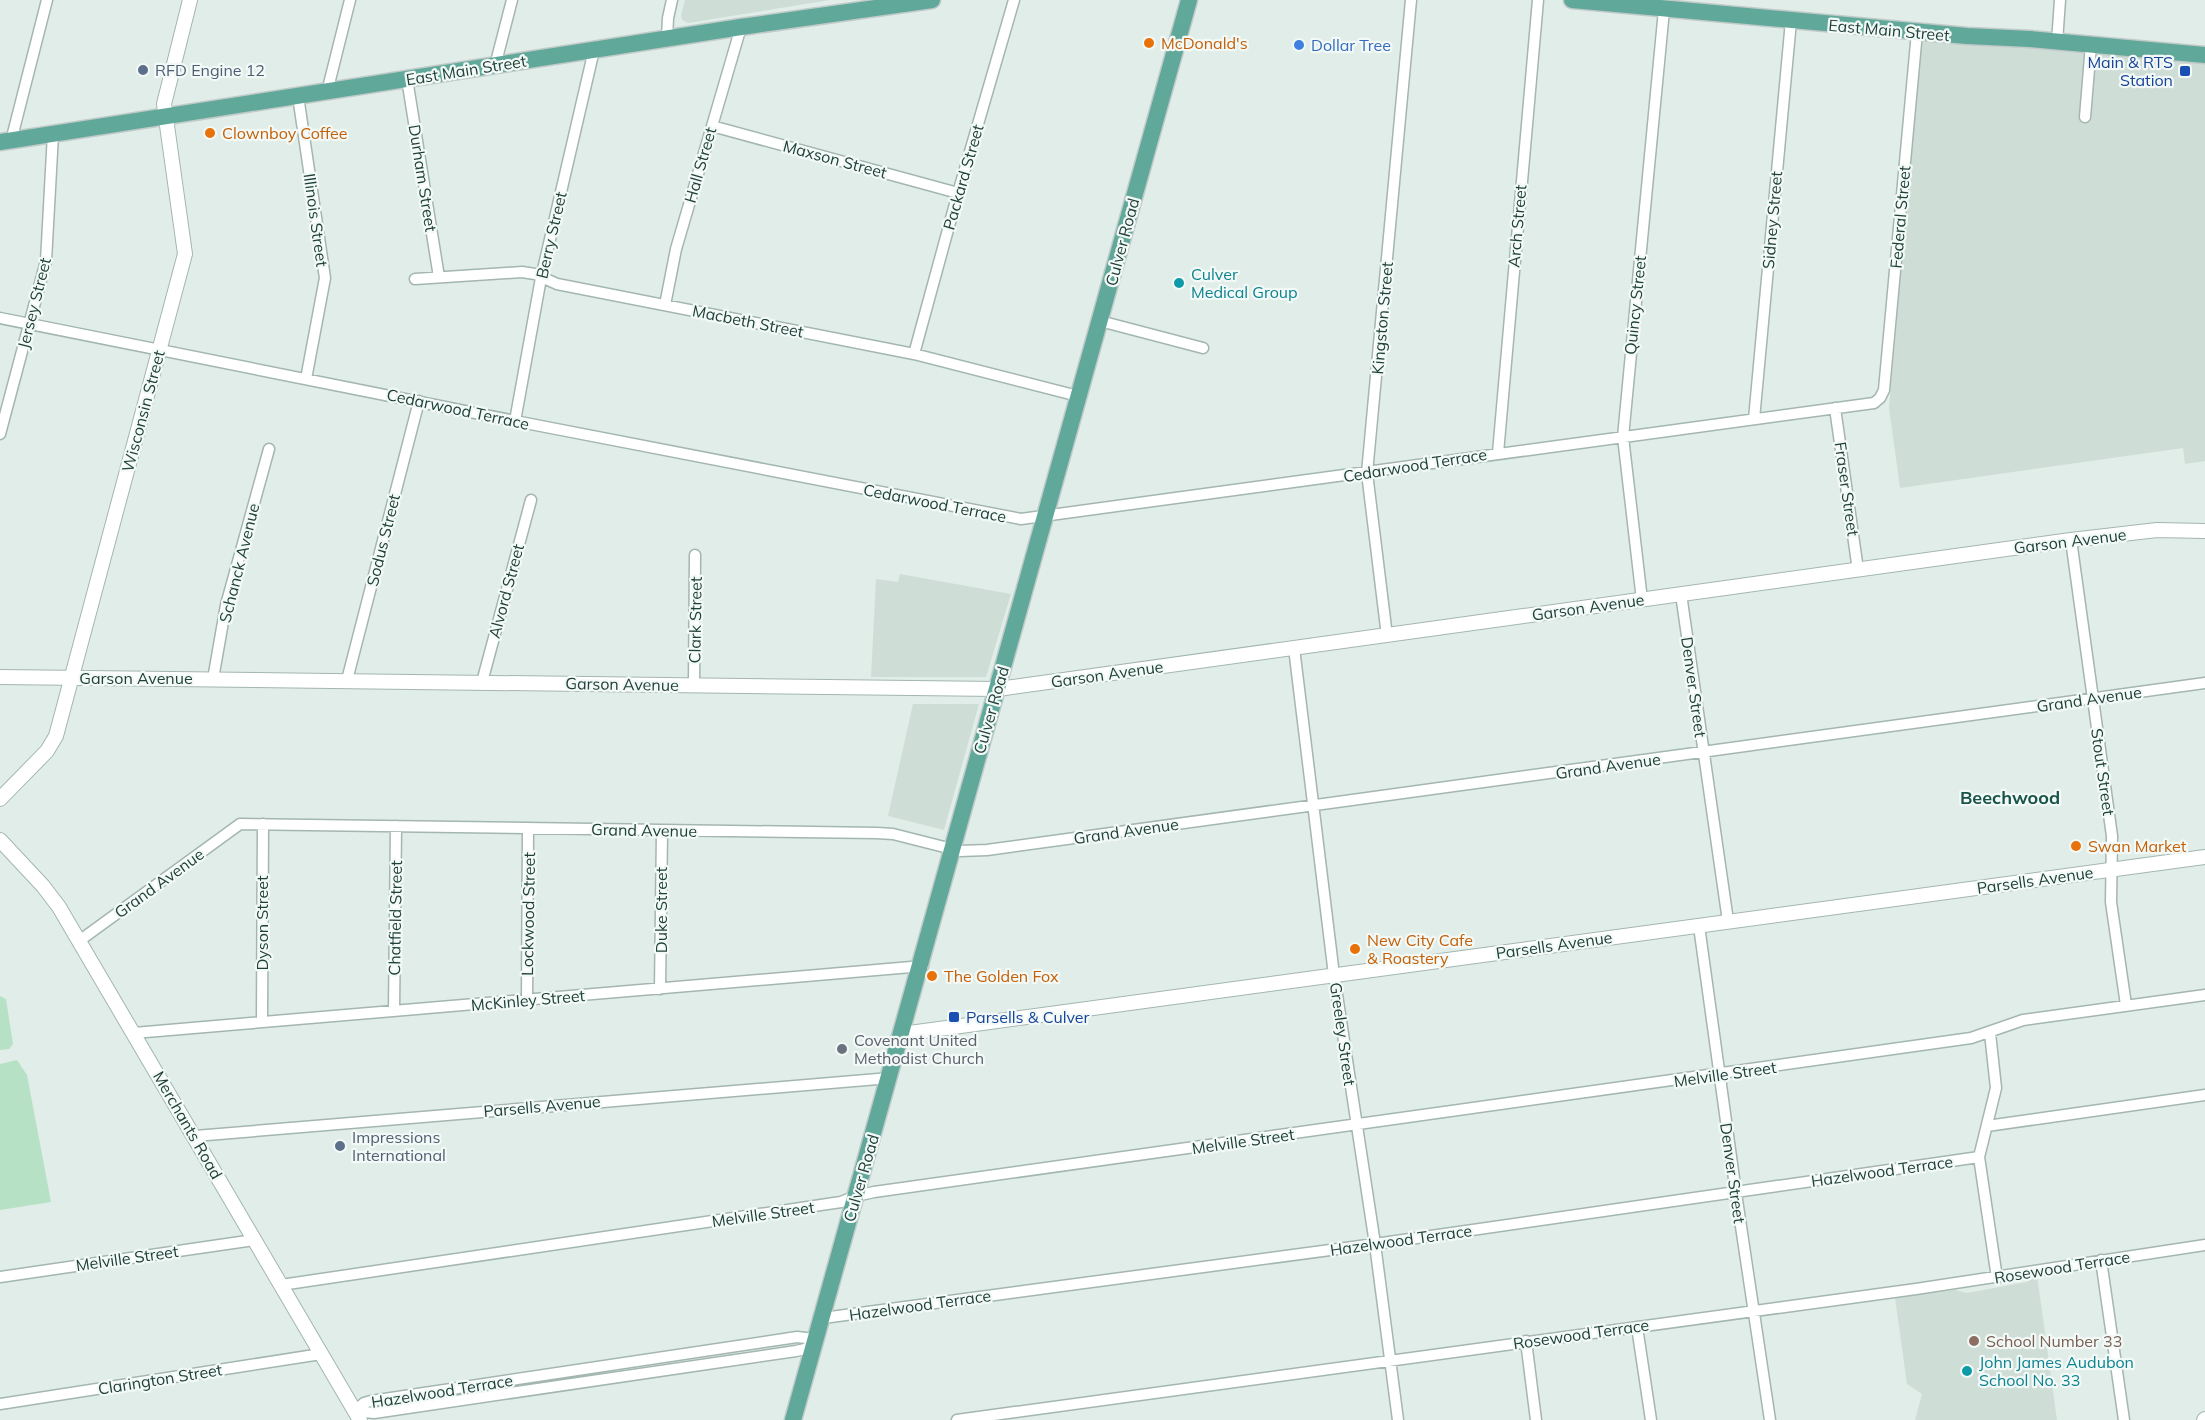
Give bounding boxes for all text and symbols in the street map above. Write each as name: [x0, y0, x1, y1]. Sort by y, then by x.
street label: East Main Street: [1828, 15, 1951, 45]
place label: McDonald's: [1161, 33, 1248, 53]
place label: Dollar Tree: [1311, 35, 1391, 55]
marker: McDonald's: [1142, 36, 1156, 50]
marker: Dollar Tree: [1292, 38, 1306, 52]
street label: East Main Street: [404, 51, 528, 89]
place label: Main & RTS Station: [2087, 52, 2173, 90]
place label: RFD Engine 12: [155, 60, 265, 80]
marker: RFD Engine 12: [136, 63, 150, 77]
marker: Main & RTS Station: [2178, 64, 2192, 78]
street label: Packard Street: [938, 121, 988, 232]
place label: Clownboy Coffee: [222, 123, 348, 143]
street label: Durham Street: [405, 123, 441, 234]
street label: Hall Street: [680, 124, 720, 205]
marker: Clownboy Coffee: [203, 126, 217, 140]
street label: Maxson Street: [781, 136, 889, 183]
street label: Federal Street: [1886, 164, 1914, 269]
street label: Sidney Street: [1758, 170, 1786, 270]
street label: Illinois Street: [300, 172, 333, 268]
street label: Arch Street: [1503, 183, 1531, 268]
street label: Berry Street: [531, 189, 571, 280]
street label: Culver Road: [1101, 196, 1143, 288]
street label: Quincy Street: [1620, 254, 1650, 356]
street label: Jersey Street: [13, 255, 55, 351]
street label: Kingston Street: [1367, 260, 1397, 375]
place label: Culver Medical Group: [1191, 264, 1298, 302]
marker: Culver Medical Group: [1172, 276, 1186, 290]
street label: Macbeth Street: [691, 300, 806, 342]
street label: Wisconsin Street: [117, 347, 169, 474]
street label: Cedarwood Terrace: [385, 384, 531, 434]
street label: Fraser Street: [1830, 441, 1864, 538]
street label: Cedarwood Terrace: [1342, 444, 1488, 486]
street label: Cedarwood Terrace: [862, 479, 1008, 527]
street label: Sodus Street: [362, 491, 404, 588]
street label: Schanck Avenue: [215, 501, 263, 625]
street label: Garson Avenue: [2013, 524, 2127, 558]
street label: Alvord Street: [484, 541, 528, 640]
street label: Clark Street: [684, 576, 706, 664]
street label: Garson Avenue: [1530, 589, 1646, 625]
street label: Denver Street: [1677, 635, 1711, 739]
street label: Garson Avenue: [1049, 656, 1165, 692]
street label: Culver Road: [969, 664, 1013, 756]
street label: Garson Avenue: [79, 668, 193, 688]
street label: Garson Avenue: [565, 673, 679, 695]
street label: Grand Avenue: [2035, 682, 2143, 716]
street label: Stout Street: [2087, 727, 2119, 817]
street label: Grand Avenue: [1554, 749, 1662, 783]
district label: Beechwood: [1960, 786, 2060, 809]
street label: Grand Avenue: [1072, 814, 1180, 848]
street label: Grand Avenue: [591, 819, 697, 841]
place label: Swan Market: [2088, 836, 2187, 856]
marker: Swan Market: [2069, 839, 2083, 853]
street label: Grand Avenue: [110, 844, 208, 922]
street label: Lockwood Street: [517, 852, 539, 976]
street label: Chatfield Street: [384, 860, 406, 976]
street label: Parsells Avenue: [1975, 862, 2095, 898]
street label: Duke Street: [651, 866, 671, 953]
street label: Dyson Street: [252, 875, 272, 971]
street label: Parsells Avenue: [1494, 927, 1614, 963]
place label: New City Cafe & Roastery: [1367, 930, 1473, 968]
marker: New City Cafe & Roastery: [1348, 942, 1362, 956]
place label: The Golden Fox: [944, 966, 1059, 986]
marker: The Golden Fox: [925, 969, 939, 983]
street label: Greeley Street: [1326, 981, 1360, 1087]
street label: McKinley Street: [470, 985, 586, 1015]
place label: Parsells & Culver: [966, 1007, 1090, 1027]
marker: Parsells & Culver: [947, 1010, 961, 1024]
place label: Covenant United Methodist Church: [854, 1030, 984, 1068]
marker: Covenant United Methodist Church: [835, 1042, 849, 1056]
street label: Melville Street: [1672, 1057, 1778, 1091]
street label: Merchants Road: [149, 1067, 227, 1183]
street label: Parsells Avenue: [483, 1091, 601, 1121]
street label: Denver Street: [1716, 1121, 1750, 1225]
street label: Melville Street: [1190, 1124, 1296, 1158]
place label: Impressions International: [352, 1127, 446, 1165]
street label: Culver Road: [839, 1132, 883, 1224]
marker: Impressions International: [333, 1139, 347, 1153]
street label: Hazelwood Terrace: [1810, 1151, 1954, 1191]
street label: Melville Street: [710, 1197, 816, 1231]
street label: Hazelwood Terrace: [1329, 1220, 1473, 1260]
street label: Melville Street: [74, 1241, 180, 1275]
street label: Rosewood Terrace: [1993, 1246, 2131, 1288]
street label: Hazelwood Terrace: [848, 1285, 992, 1325]
street label: Rosewood Terrace: [1512, 1315, 1650, 1353]
place label: School Number 33: [1986, 1331, 2122, 1351]
marker: School Number 33: [1967, 1334, 1981, 1348]
place label: John James Audubon School No. 33: [1979, 1352, 2134, 1390]
street label: Clarington Street: [96, 1359, 224, 1399]
marker: John James Audubon School No. 33: [1960, 1364, 1974, 1378]
street label: Hazelwood Terrace: [370, 1370, 514, 1412]

